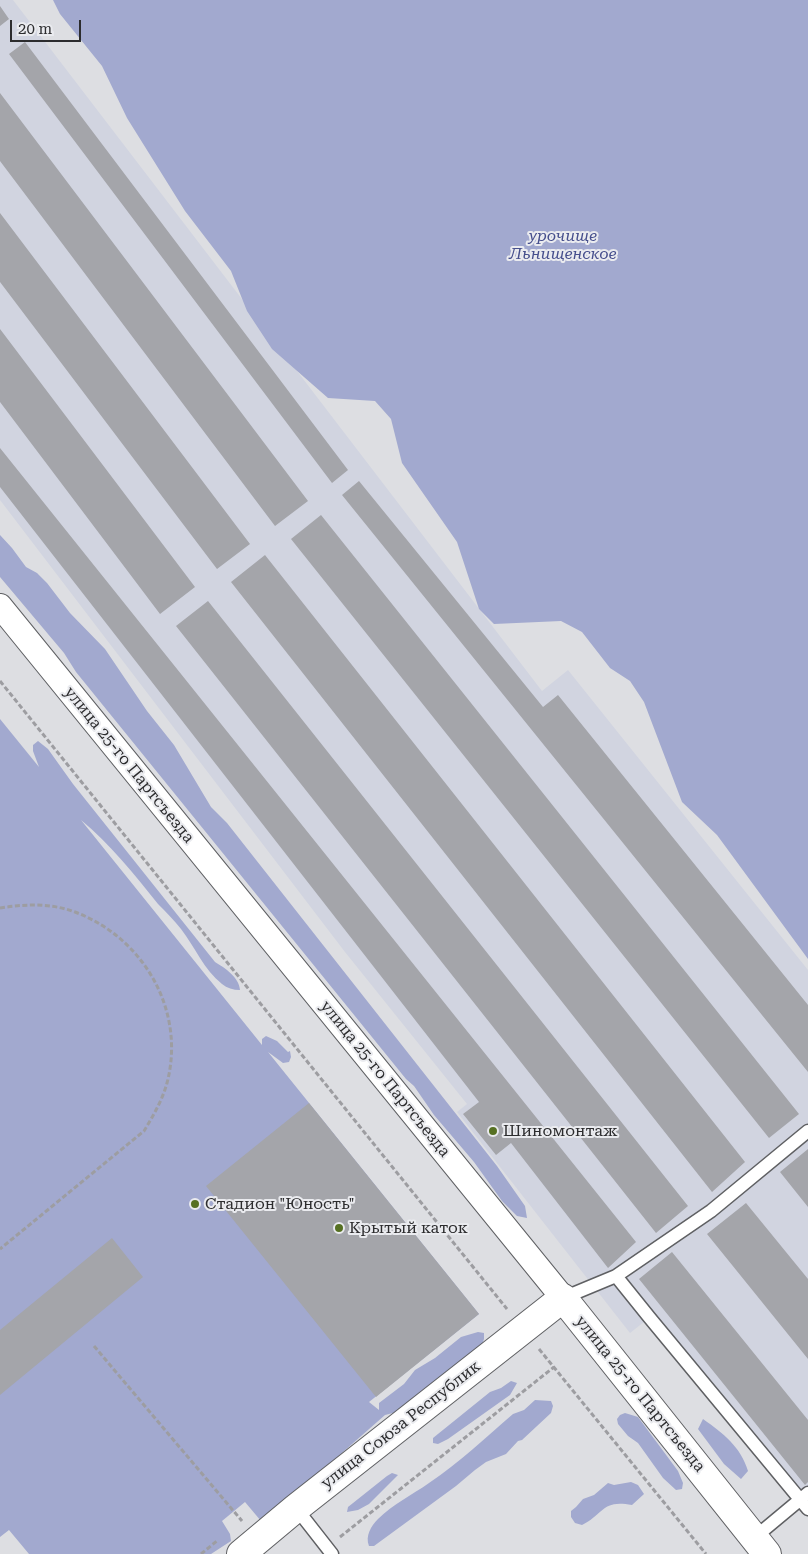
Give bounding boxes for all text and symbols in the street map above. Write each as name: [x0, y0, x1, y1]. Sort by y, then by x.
scale bar: [12, 10, 84, 42]
text: 20 m: [18, 20, 52, 38]
park label: урочище Льнищенское: [509, 226, 617, 264]
street label: улица 25-го Партсъезда: [60, 683, 198, 847]
street label: улица 25-го Партсъезда: [316, 997, 454, 1161]
place label: Шиномонтаж: [503, 1121, 618, 1141]
marker: Шиномонтаж: [487, 1125, 499, 1137]
place label: Стадион "Юность": [205, 1194, 355, 1214]
marker: Стадион "Юность": [189, 1198, 201, 1210]
place label: Крытый каток: [349, 1218, 468, 1238]
marker: Крытый каток: [333, 1222, 345, 1234]
street label: улица 25-го Партсъезда: [571, 1312, 709, 1476]
street label: улица Союза Республик: [317, 1357, 485, 1493]

